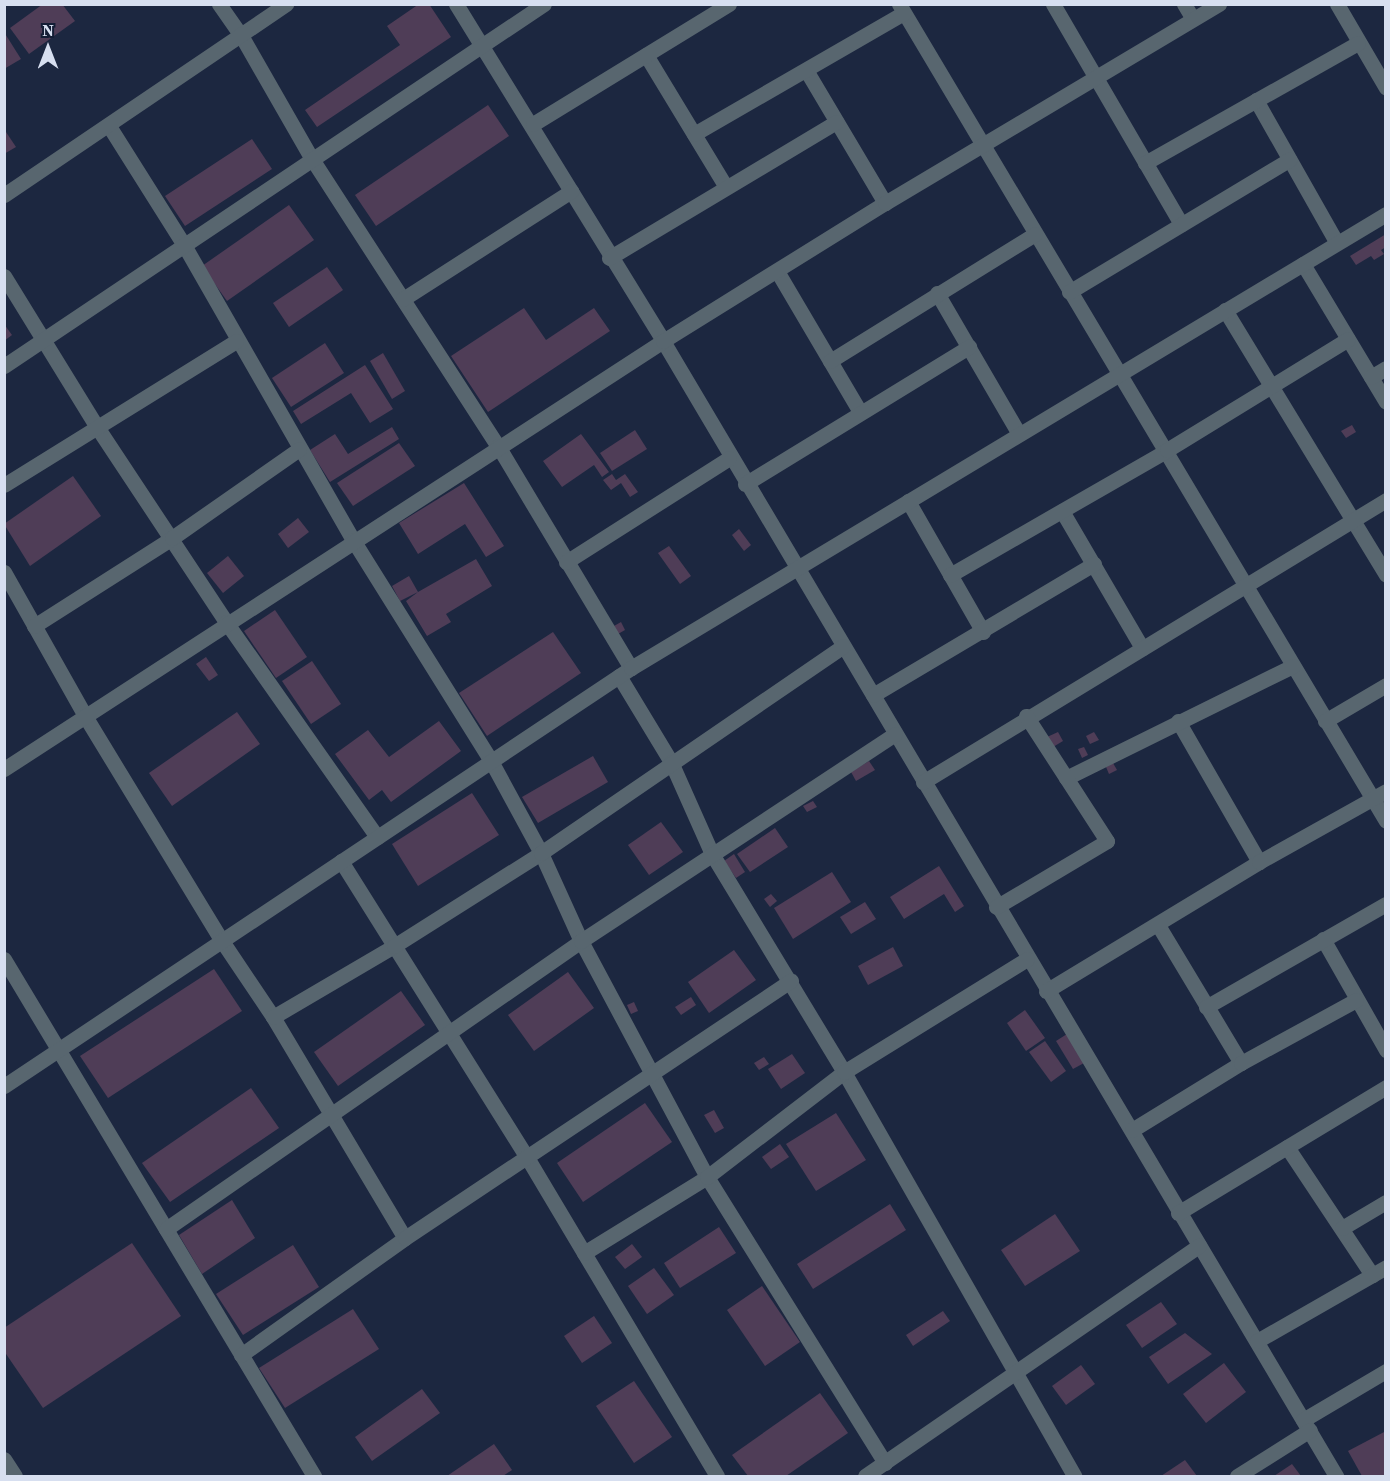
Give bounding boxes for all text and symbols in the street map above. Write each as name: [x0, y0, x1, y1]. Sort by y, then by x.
north arrow: [18, 18, 78, 78]
text: N: [42, 19, 54, 41]

